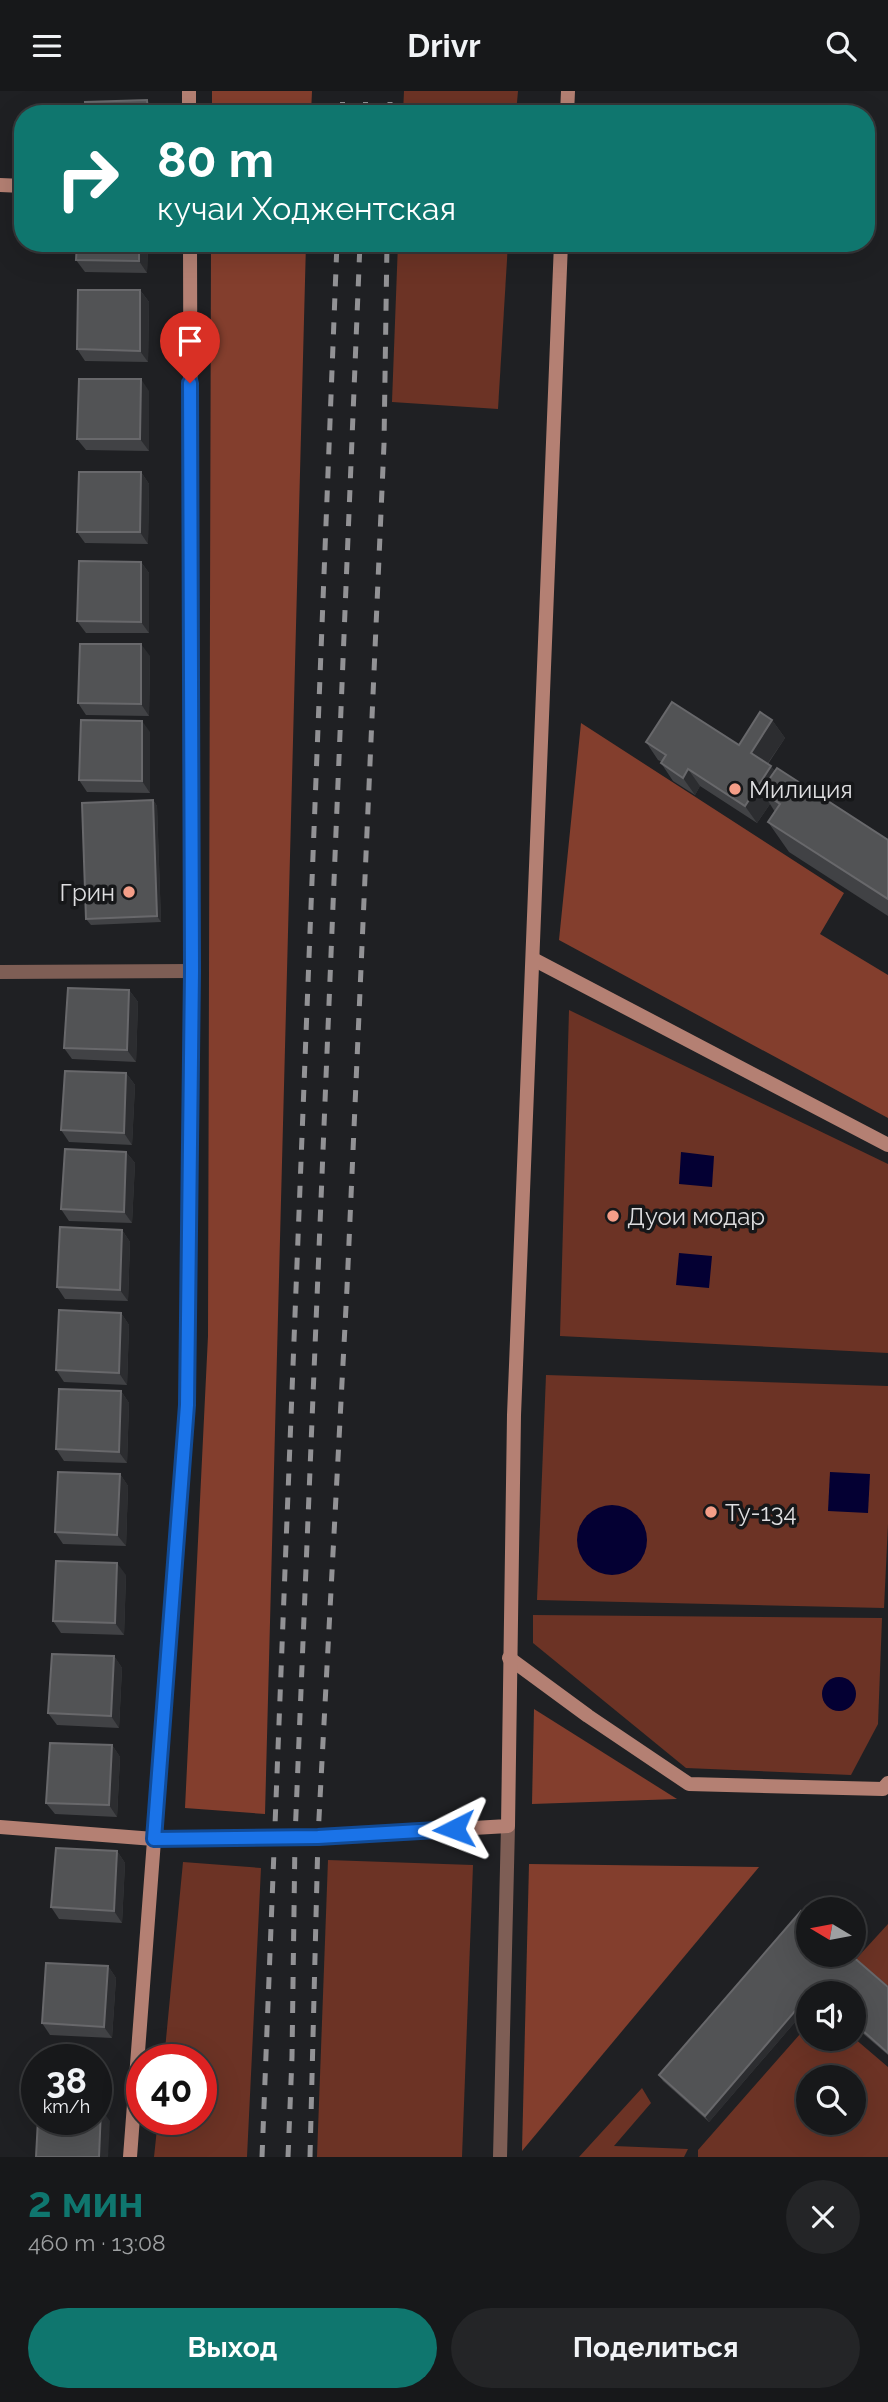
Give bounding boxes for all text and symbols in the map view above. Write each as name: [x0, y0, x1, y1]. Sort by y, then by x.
icon: menu: [28, 27, 66, 65]
text: Drivr: [407, 27, 481, 64]
icon: search: [822, 27, 860, 65]
text: 80 m: [157, 131, 274, 188]
icon: right: [42, 133, 133, 224]
text: кучаи Ходжентская: [157, 190, 456, 227]
pin: [160, 311, 220, 383]
icon: arrive: [171, 322, 209, 360]
place label: Милиция: [749, 775, 853, 804]
marker: Милиция: [727, 781, 743, 797]
place label: Грин: [60, 878, 115, 907]
marker: Грин: [121, 884, 137, 900]
place label: Дуои модар: [627, 1202, 765, 1231]
marker: Дуои модар: [605, 1208, 621, 1224]
place label: Ту-134: [725, 1498, 797, 1527]
marker: Ту-134: [703, 1504, 719, 1520]
position arrow: [417, 1792, 491, 1866]
north arrow: [796, 1897, 866, 1967]
map controls: [796, 1897, 866, 2135]
button: sound: [796, 1981, 866, 2051]
speed limit sign: 40: [126, 2044, 217, 2135]
text: 38: [46, 2060, 87, 2101]
button: search: [796, 2065, 866, 2135]
text: km/h: [43, 2096, 90, 2117]
text: 2 мин: [28, 2178, 144, 2227]
button: close: [786, 2180, 860, 2254]
text: 460 m · 13:08: [28, 2229, 166, 2256]
button: Выход: [28, 2308, 437, 2388]
button: Поделиться: [451, 2308, 860, 2388]

